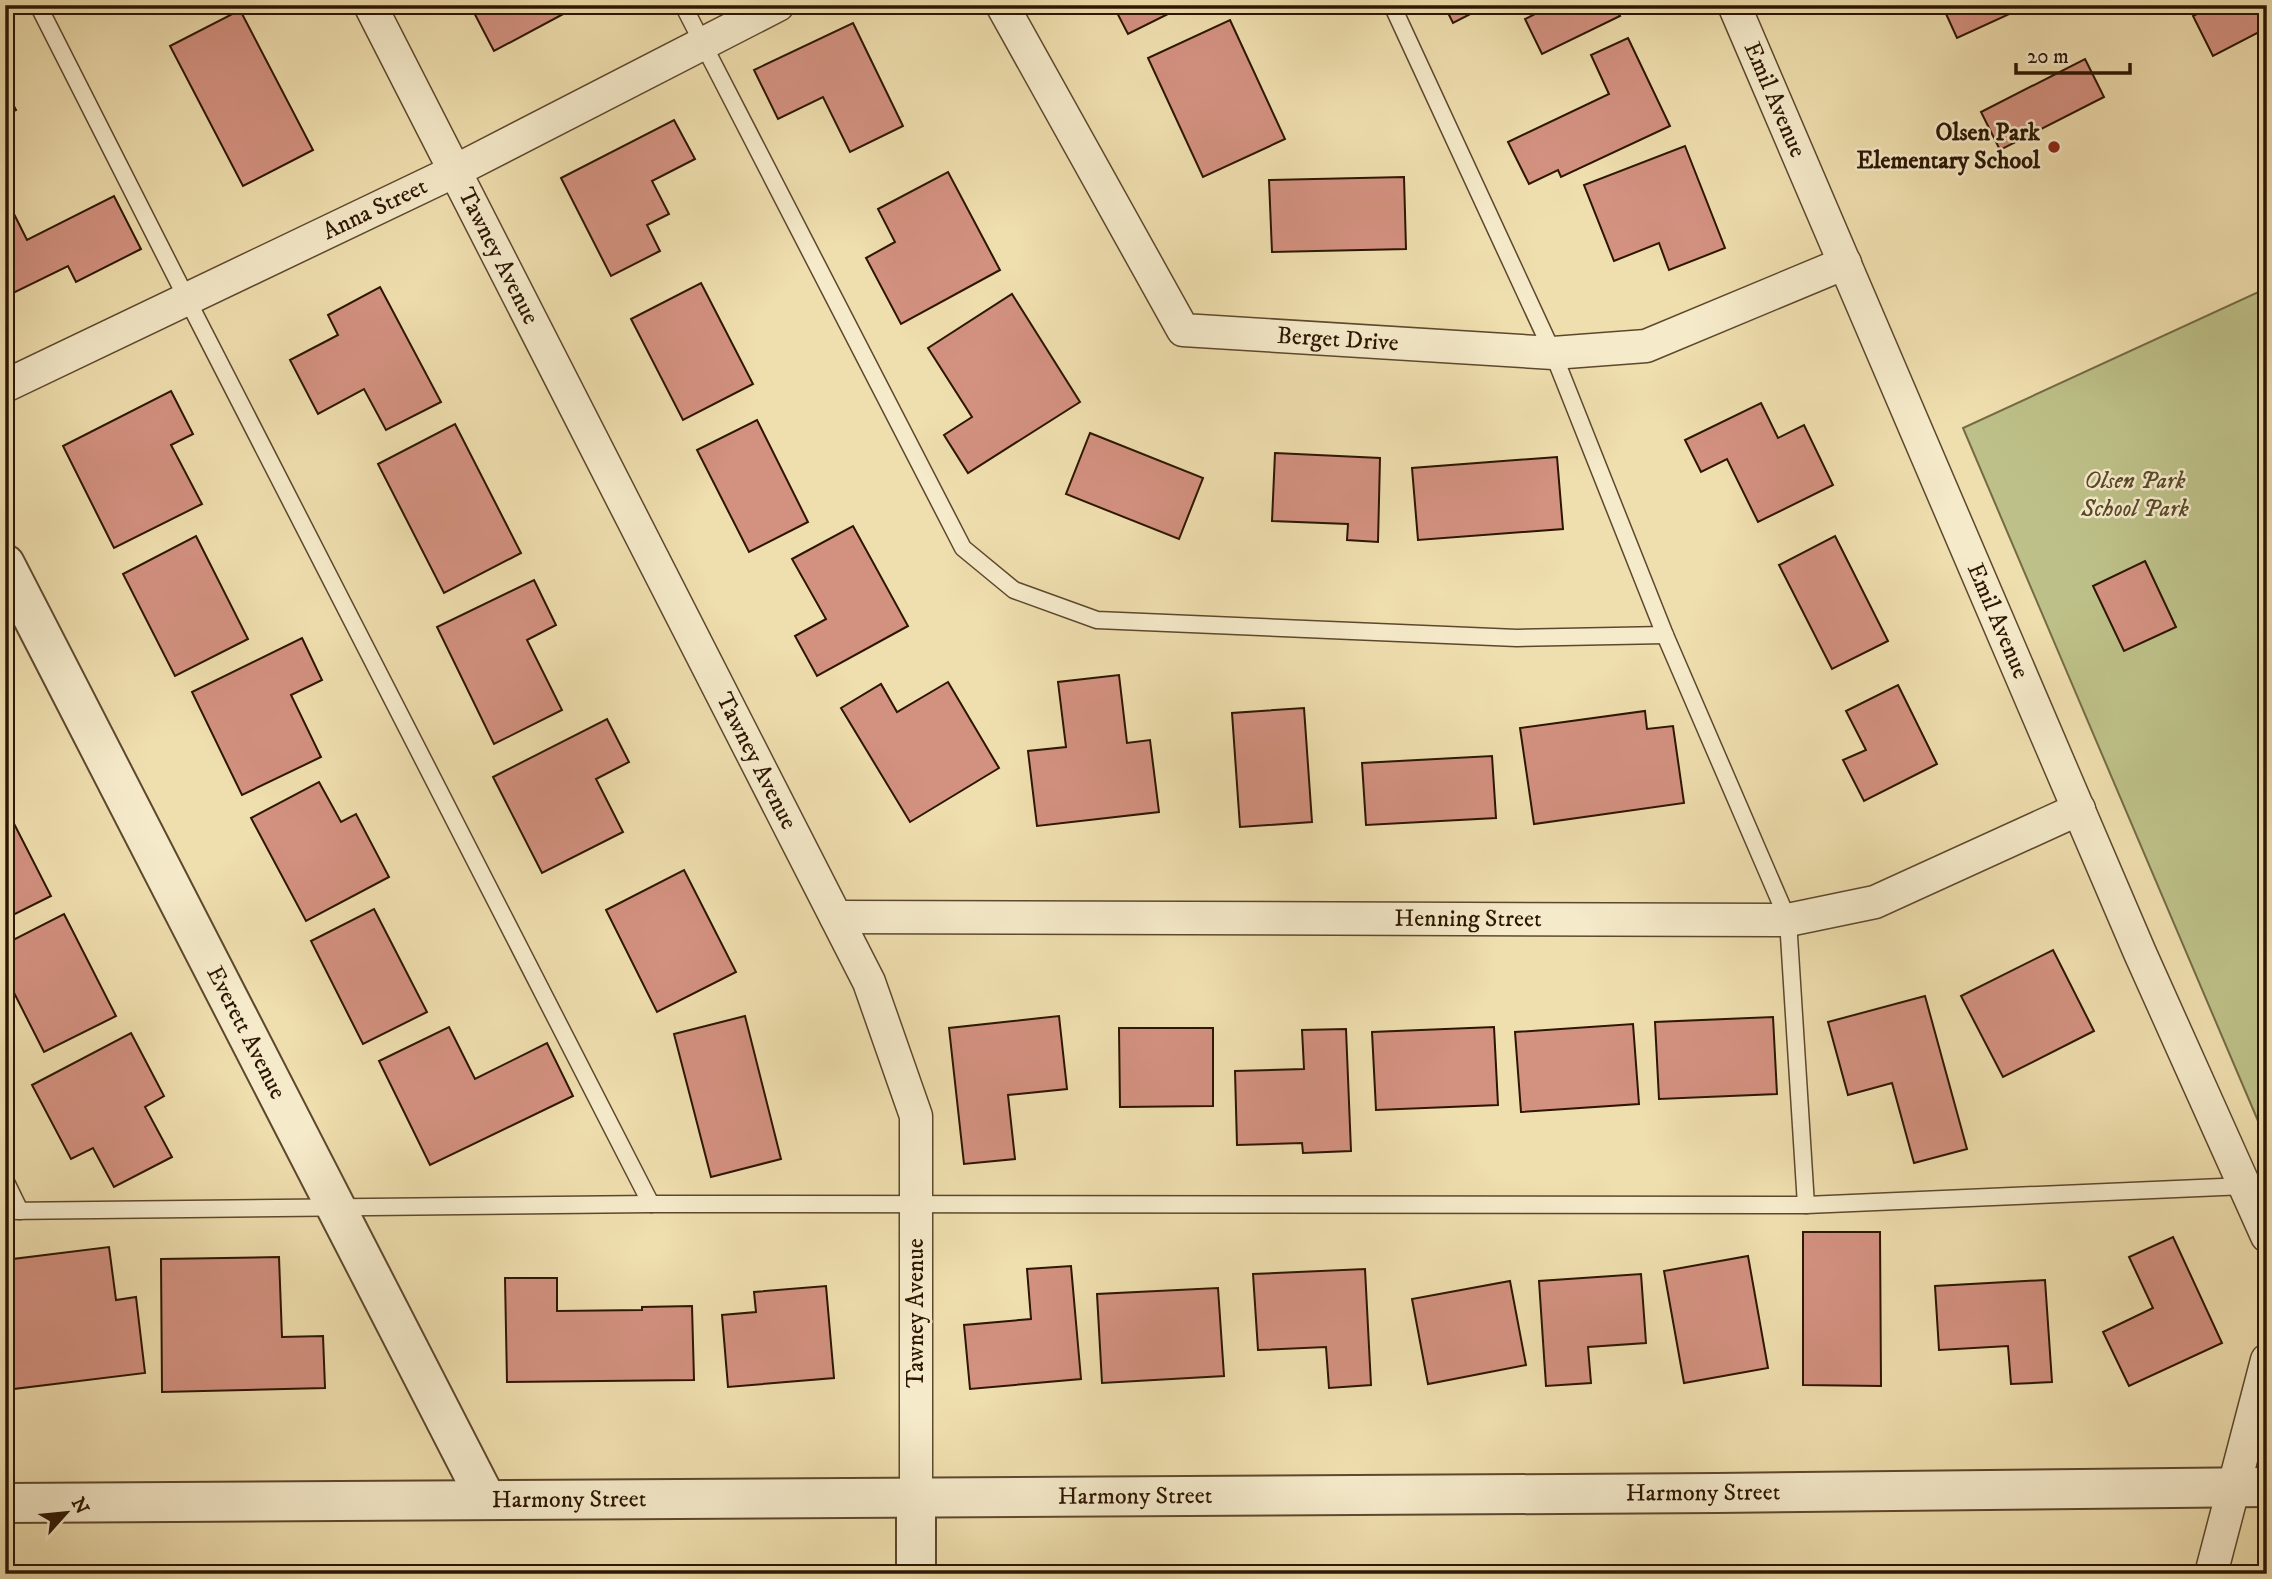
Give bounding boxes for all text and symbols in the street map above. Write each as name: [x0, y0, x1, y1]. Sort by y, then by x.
scale bar: [2016, 32, 2130, 76]
street label: Emil Avenue: [1737, 37, 1813, 162]
text: 20 m: [2027, 44, 2069, 70]
place label: Olsen Park Elementary School: [1856, 118, 2041, 176]
marker: Olsen Park Elementary School: [2046, 139, 2062, 155]
street label: Anna Street: [318, 171, 432, 247]
street label: Tawney Avenue: [451, 183, 546, 330]
street label: Berget Drive: [1276, 321, 1400, 358]
park label: Olsen Park School Park: [2080, 466, 2189, 524]
street label: Emil Avenue: [1960, 559, 2036, 683]
street label: Tawney Avenue: [709, 688, 804, 835]
street label: Henning Street: [1394, 904, 1542, 934]
street label: Everett Avenue: [199, 961, 293, 1104]
street label: Tawney Avenue: [901, 1238, 931, 1388]
street label: Harmony Street: [1626, 1477, 1781, 1509]
north arrow: [32, 1478, 102, 1548]
street label: Harmony Street: [1058, 1481, 1213, 1512]
street label: Harmony Street: [492, 1484, 647, 1515]
text: N: [66, 1494, 94, 1518]

